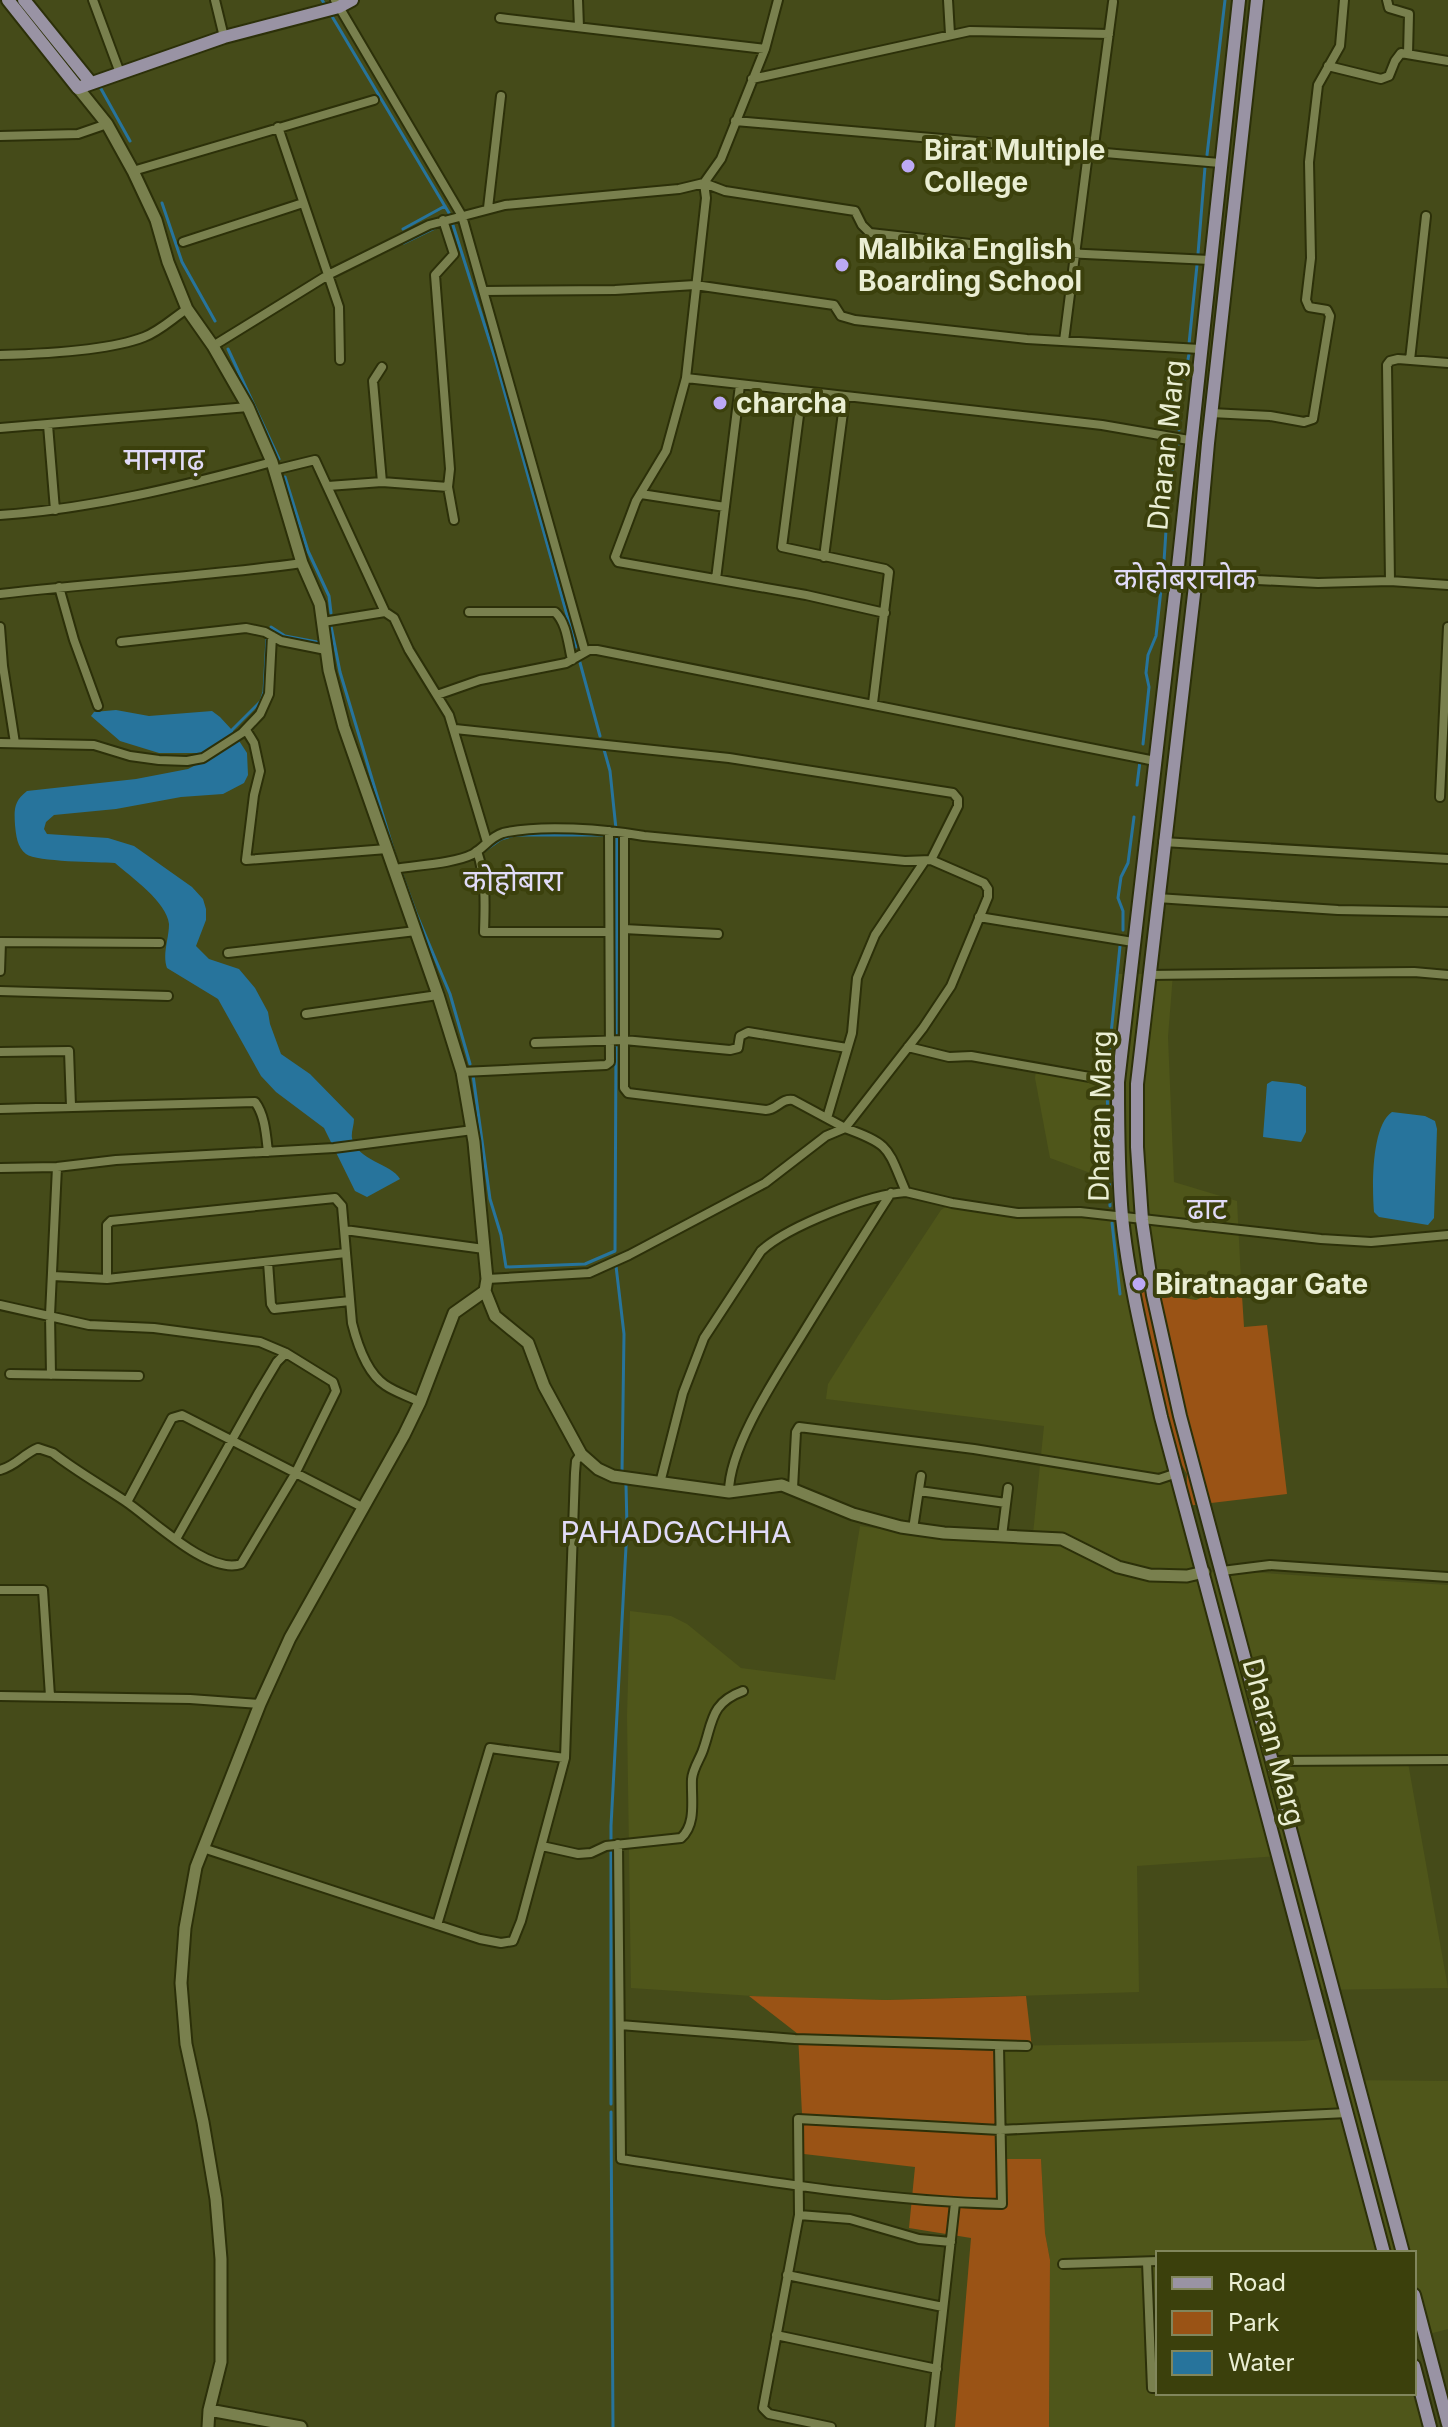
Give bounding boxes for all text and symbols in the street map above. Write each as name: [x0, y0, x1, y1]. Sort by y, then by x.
place label: Birat Multiple College: [924, 133, 1106, 199]
marker: Birat Multiple College: [899, 157, 917, 175]
place label: Malbika English Boarding School: [858, 232, 1082, 298]
marker: Malbika English Boarding School: [833, 256, 851, 274]
street label: Dharan Marg: [1140, 358, 1192, 532]
place label: charcha: [736, 386, 847, 420]
marker: charcha: [711, 394, 729, 412]
district label: मानगढ़: [123, 439, 206, 478]
district label: कोहोबराचोक: [1114, 560, 1257, 596]
district label: कोहोबारा: [463, 862, 564, 898]
street label: Dharan Marg: [1082, 1030, 1118, 1202]
district label: ढाट: [1187, 1190, 1228, 1226]
place label: Biratnagar Gate: [1155, 1267, 1368, 1301]
marker: Biratnagar Gate: [1130, 1275, 1148, 1293]
district label: PAHADGACHHA: [561, 1514, 791, 1550]
street label: Dharan Marg: [1235, 1655, 1313, 1829]
legend: [1156, 2251, 1416, 2395]
text: Road: [1228, 2268, 1286, 2297]
text: Park: [1228, 2308, 1279, 2337]
text: Water: [1228, 2348, 1295, 2377]

